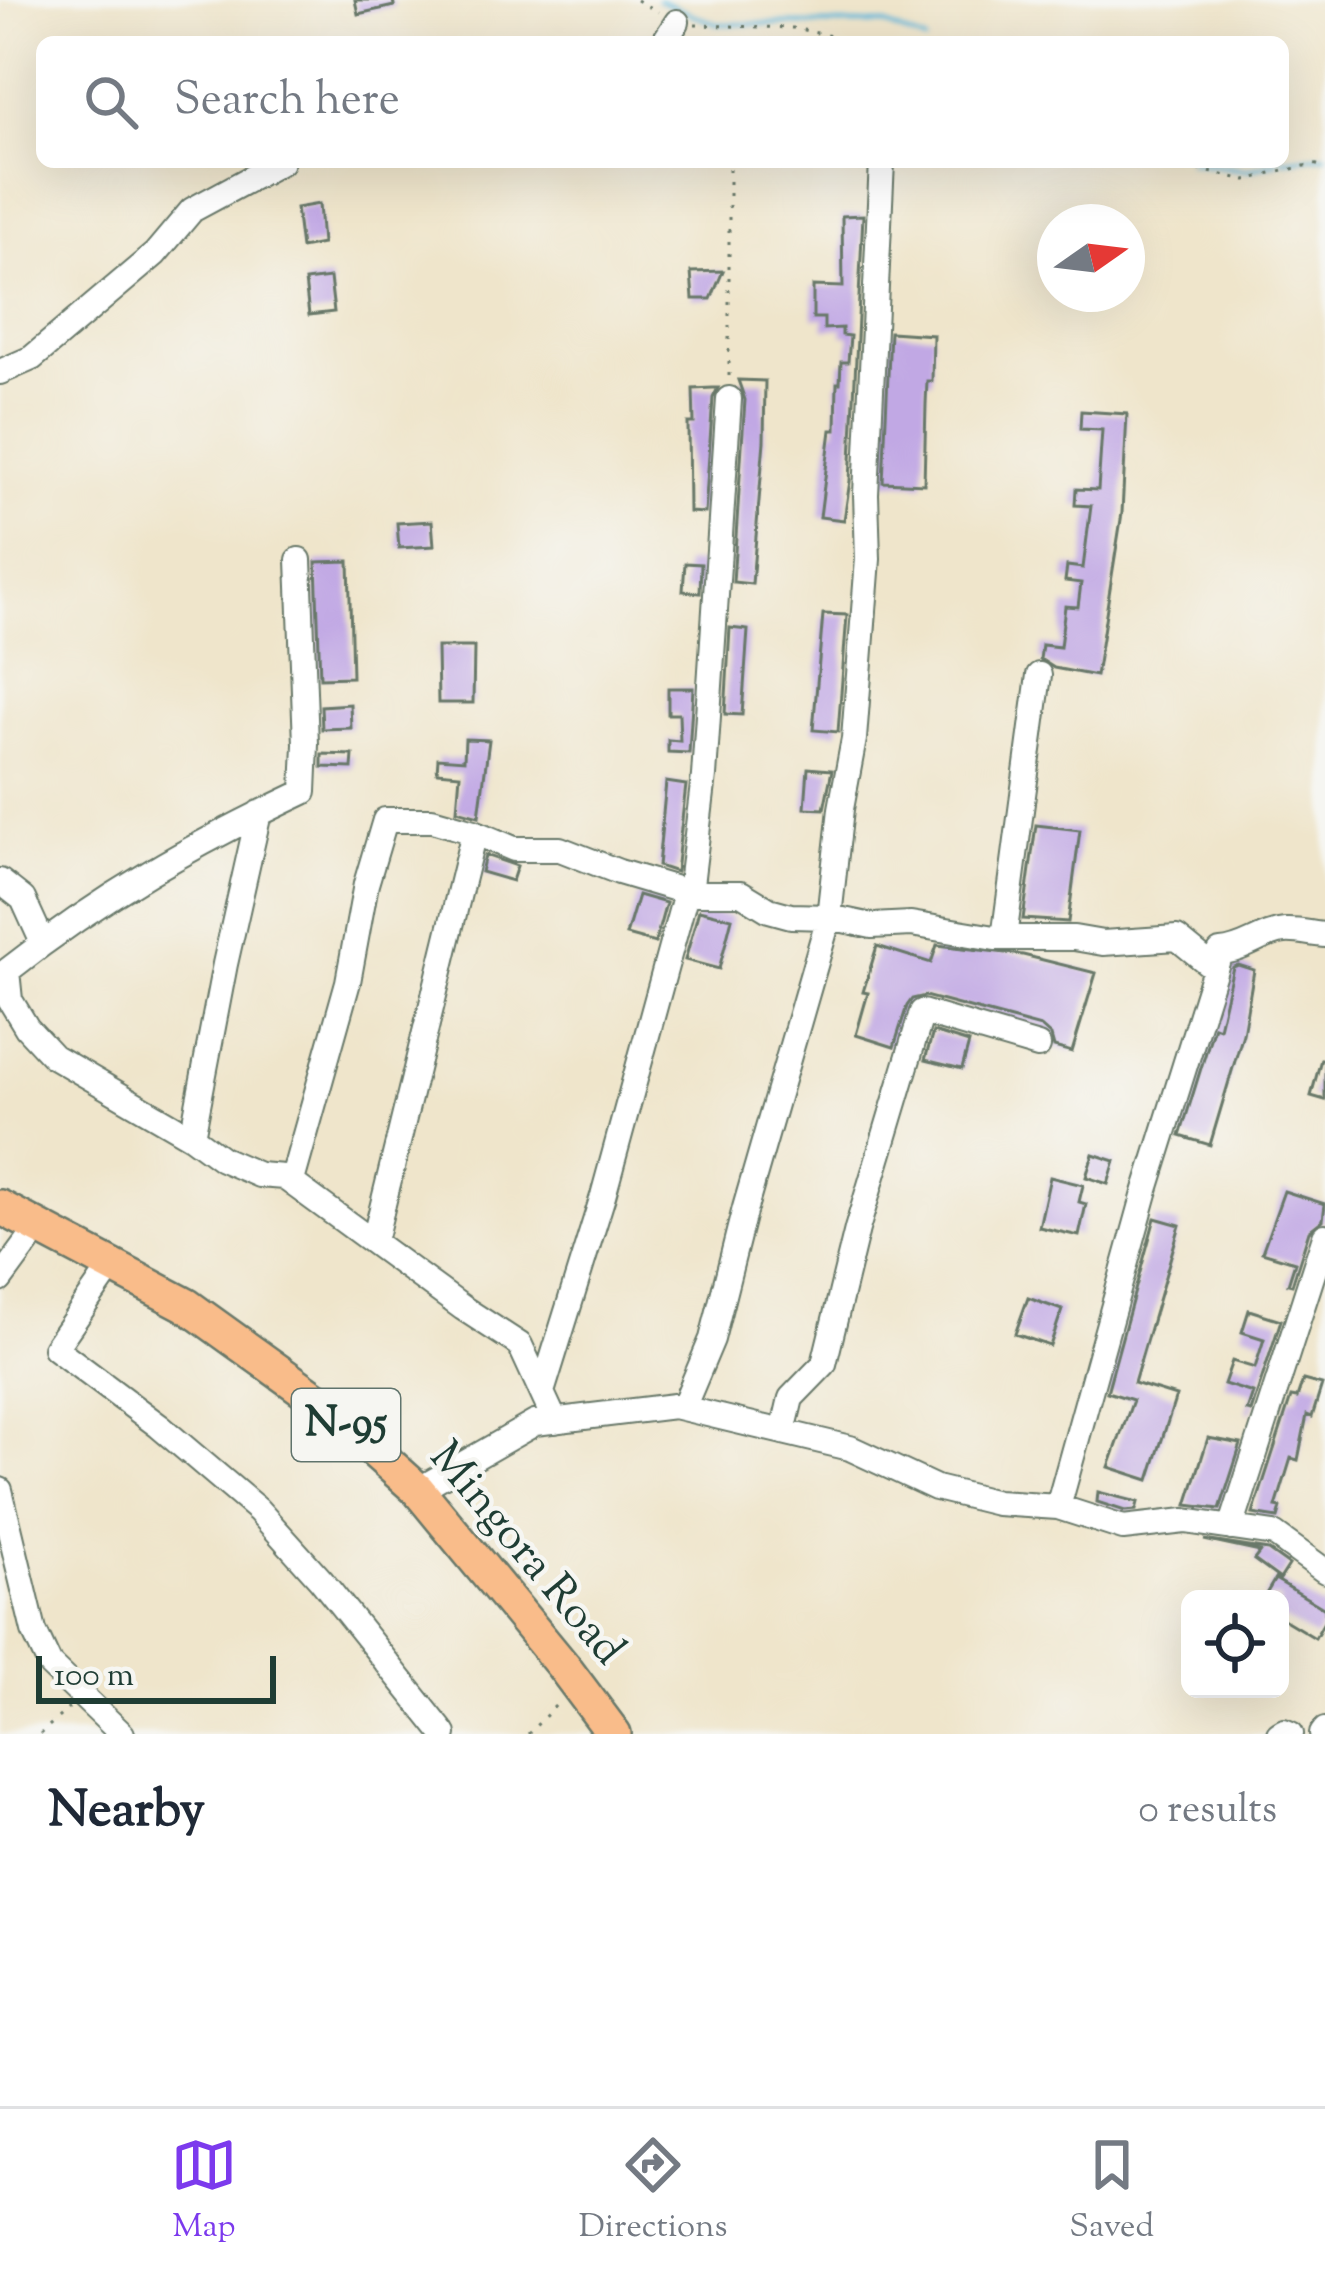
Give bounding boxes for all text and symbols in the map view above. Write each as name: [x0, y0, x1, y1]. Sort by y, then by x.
search box: [36, 36, 1289, 168]
icon: search: [78, 69, 144, 135]
text: Search here: [174, 70, 400, 135]
north arrow: [1037, 204, 1145, 312]
road number: N-95: [292, 1389, 400, 1461]
street label: Mingora Road: [412, 1429, 638, 1681]
map controls: [1181, 1590, 1289, 1698]
button: locate: [1181, 1590, 1289, 1698]
scale bar: [36, 1650, 276, 1703]
text: 100 m: [54, 1653, 134, 1701]
text: Nearby: [48, 1776, 205, 1849]
text: 0 results: [1138, 1784, 1277, 1840]
tab: Map: [171, 2132, 237, 2252]
tab: Directions: [579, 2132, 728, 2252]
tab: Saved: [1069, 2132, 1154, 2252]

